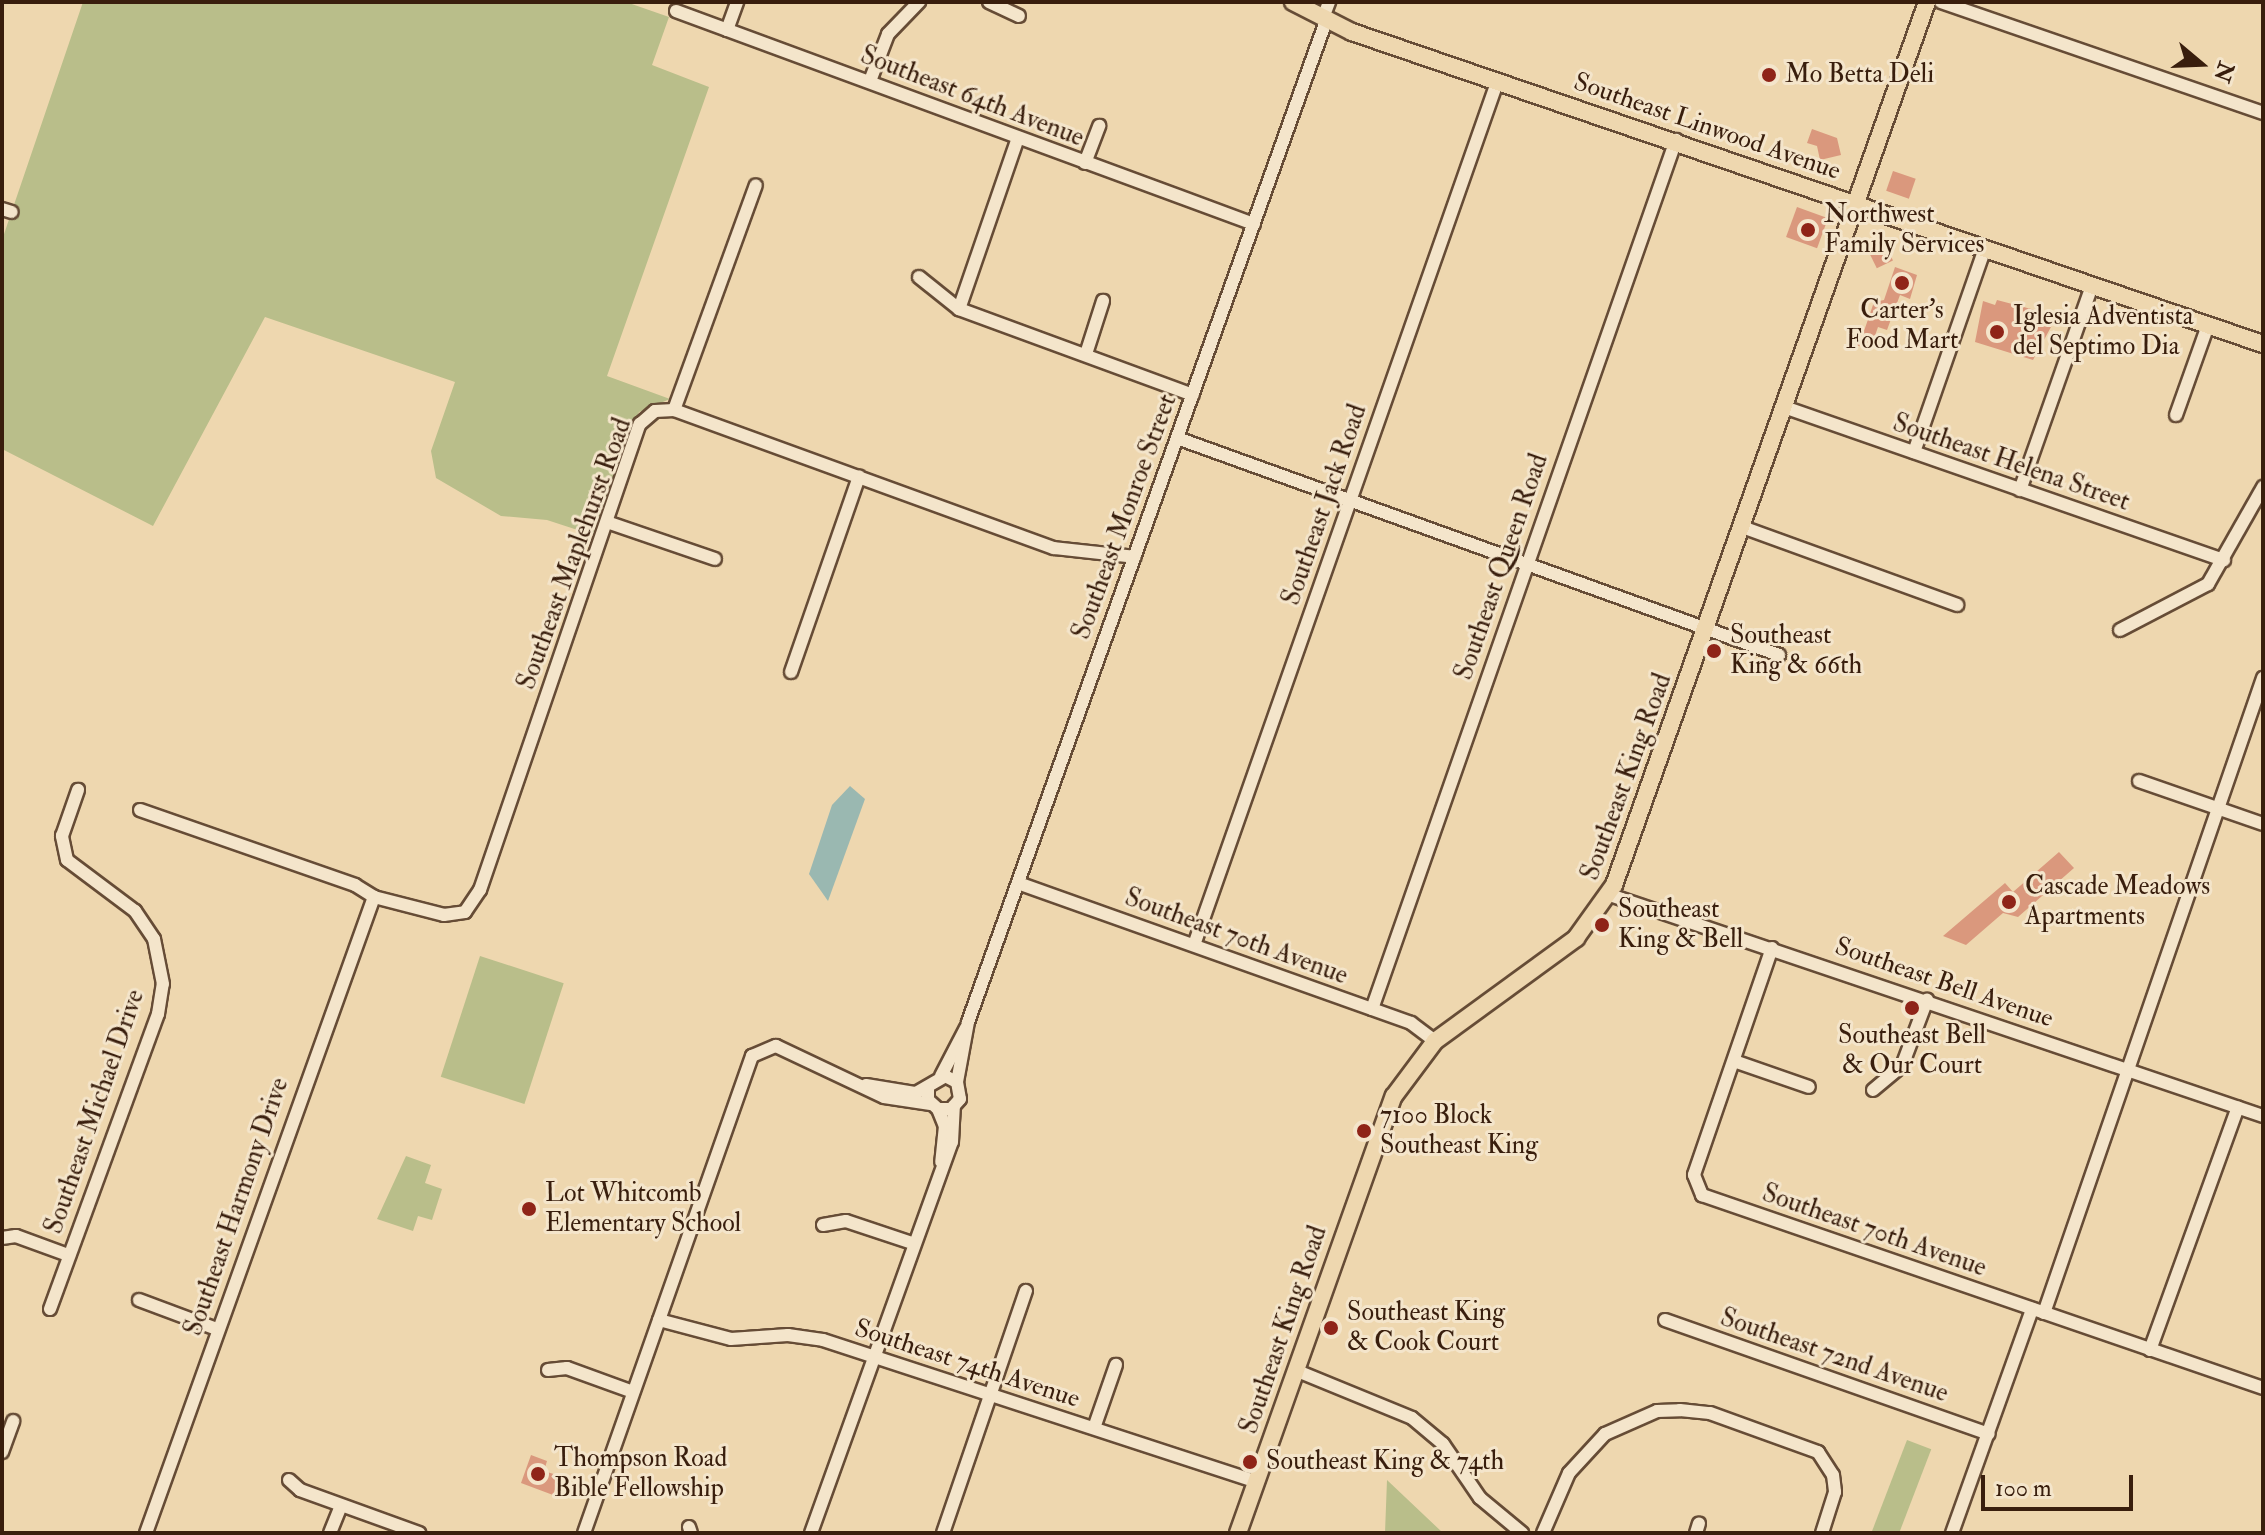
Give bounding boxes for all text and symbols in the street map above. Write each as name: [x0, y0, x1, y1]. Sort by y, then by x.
north arrow: [2161, 24, 2241, 104]
street label: Southeast 64th Avenue: [856, 40, 1088, 154]
text: N: [2207, 58, 2240, 86]
place label: Mo Betta Deli: [1785, 59, 1934, 91]
marker: Mo Betta Deli: [1760, 66, 1778, 84]
street label: Southeast Linwood Avenue: [1570, 67, 1844, 187]
place label: Northwest Family Services: [1824, 199, 1984, 260]
marker: Northwest Family Services: [1799, 221, 1817, 239]
marker: Carter's Food Mart: [1893, 274, 1911, 292]
place label: Carter's Food Mart: [1846, 295, 1958, 356]
place label: Iglesia Adventista del Septimo Dia: [2013, 301, 2194, 362]
marker: Iglesia Adventista del Septimo Dia: [1988, 323, 2006, 341]
street label: Southeast Monroe Street: [1066, 390, 1184, 644]
street label: Southeast Jack Road: [1276, 401, 1374, 609]
street label: Southeast Helena Street: [1889, 408, 2133, 518]
street label: Southeast Maplehurst Road: [511, 414, 639, 694]
street label: Southeast Queen Road: [1449, 450, 1555, 684]
place label: Southeast King & 66th: [1730, 620, 1862, 682]
marker: Southeast King & 66th: [1705, 642, 1723, 660]
street label: Southeast King Road: [1575, 669, 1679, 885]
place label: Cascade Meadows Apartments: [2025, 871, 2210, 932]
street label: Southeast 70th Avenue: [1120, 882, 1352, 992]
marker: Cascade Meadows Apartments: [2000, 893, 2018, 911]
place label: Southeast King & Bell: [1618, 894, 1743, 956]
marker: Southeast King & Bell: [1593, 916, 1611, 934]
street label: Southeast Bell Avenue: [1831, 931, 2057, 1035]
street label: Southeast Michael Drive: [39, 986, 151, 1238]
marker: Southeast Bell & Our Court: [1903, 999, 1921, 1017]
place label: Southeast Bell & Our Court: [1838, 1020, 1986, 1082]
street label: Southeast Harmony Drive: [178, 1074, 296, 1340]
place label: 7100 Block Southeast King: [1380, 1100, 1538, 1162]
marker: 7100 Block Southeast King: [1355, 1122, 1373, 1140]
place label: Lot Whitcomb Elementary School: [545, 1178, 741, 1240]
street label: Southeast 70th Avenue: [1758, 1178, 1990, 1284]
marker: Lot Whitcomb Elementary School: [520, 1200, 538, 1218]
street label: Southeast King Road: [1234, 1222, 1334, 1438]
place label: Southeast King & Cook Court: [1347, 1297, 1505, 1358]
street label: Southeast 72nd Avenue: [1716, 1302, 1952, 1410]
street label: Southeast 74th Avenue: [851, 1313, 1083, 1415]
marker: Southeast King & Cook Court: [1322, 1319, 1340, 1337]
place label: Thompson Road Bible Fellowship: [554, 1443, 727, 1504]
place label: Southeast King & 74th: [1266, 1446, 1504, 1478]
marker: Southeast King & 74th: [1241, 1453, 1259, 1471]
scale bar: [1985, 1459, 2137, 1509]
marker: Thompson Road Bible Fellowship: [529, 1465, 547, 1483]
text: 100 m: [1995, 1473, 2052, 1504]

